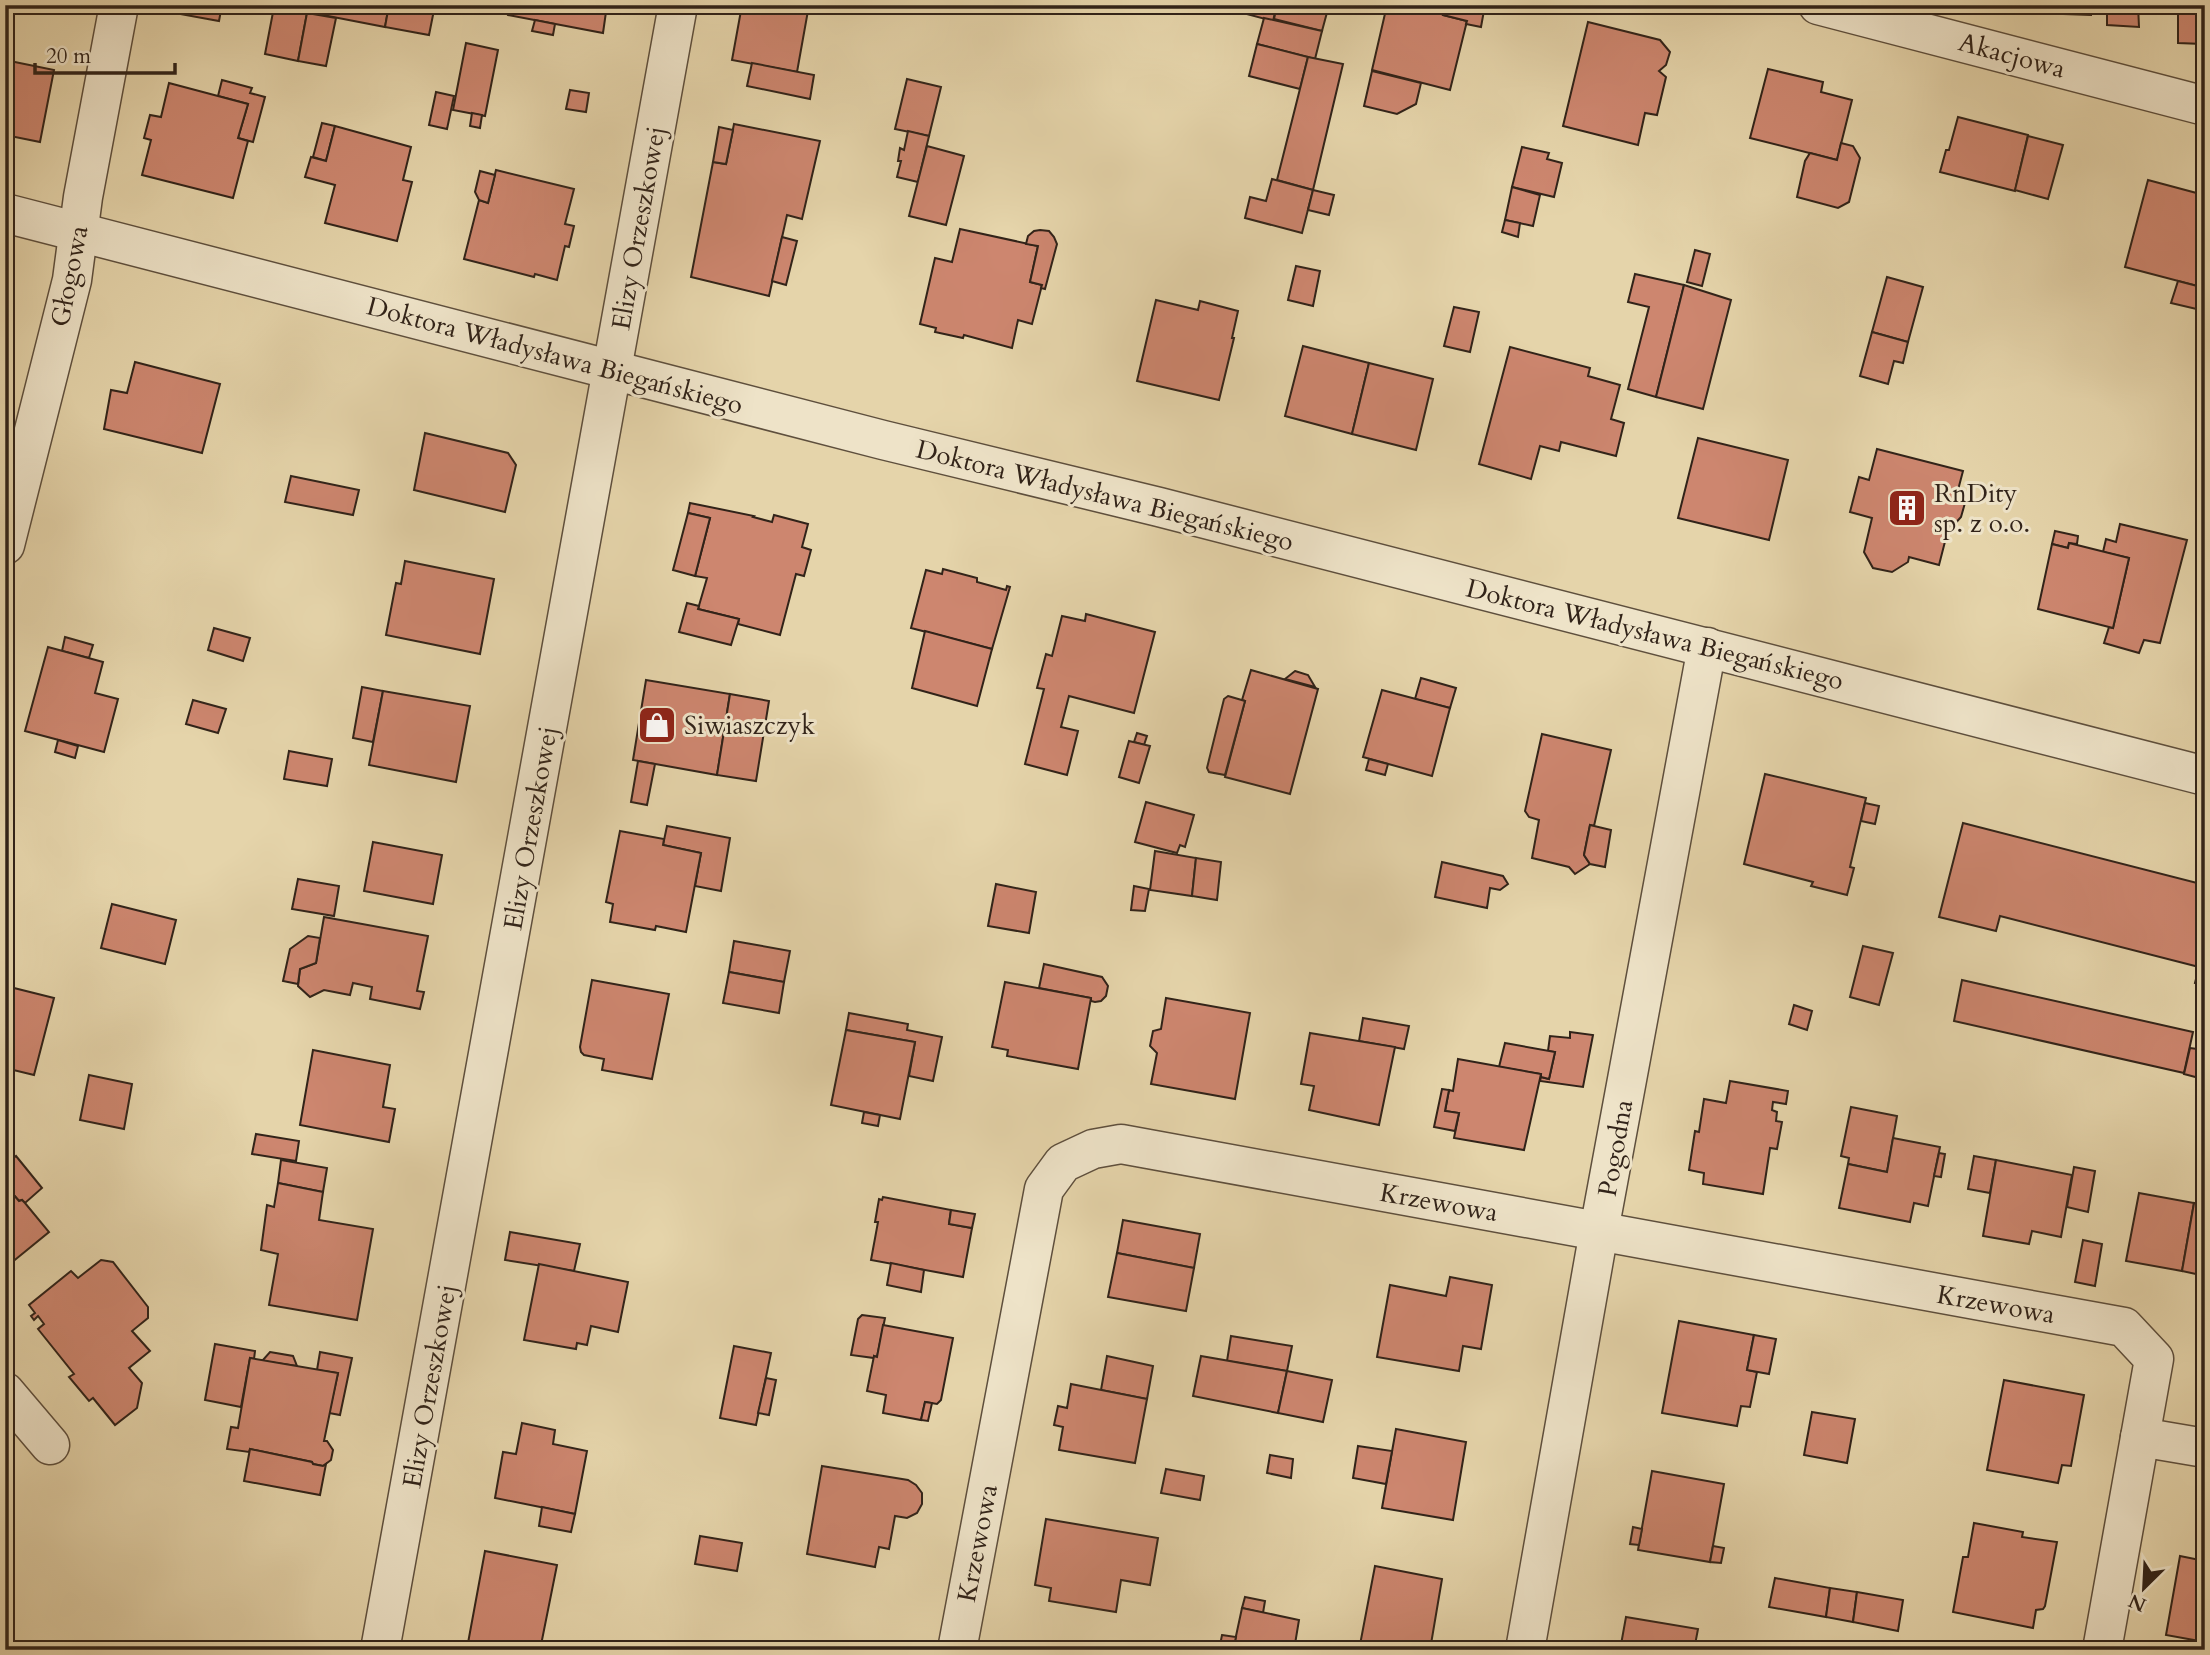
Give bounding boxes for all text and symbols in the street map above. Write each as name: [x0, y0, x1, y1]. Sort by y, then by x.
street label: Akacjowa: [1955, 24, 2069, 86]
scale bar: [35, 32, 175, 76]
text: 20 m: [46, 42, 91, 71]
street label: Elizy Orzeszkowej: [603, 124, 674, 333]
street label: Głogowa: [43, 222, 96, 330]
street label: Doktora Władysława Biegańskiego: [363, 288, 747, 423]
street label: Doktora Władysława Biegańskiego: [912, 432, 1297, 559]
place label: RnDity sp. z o.o.: [1934, 476, 2030, 541]
building icon: RnDity sp. z o.o.: [1886, 487, 1928, 529]
street label: Doktora Władysława Biegańskiego: [1462, 571, 1847, 698]
shop icon: Siwiaszczyk: [636, 704, 678, 746]
place label: Siwiaszczyk: [684, 708, 815, 743]
street label: Elizy Orzeszkowej: [495, 724, 566, 933]
street label: Pogodna: [1590, 1097, 1641, 1199]
street label: Krzewowa: [1377, 1175, 1501, 1230]
street label: Krzewowa: [1934, 1277, 2058, 1332]
street label: Elizy Orzeszkowej: [394, 1282, 465, 1491]
street label: Krzewowa: [949, 1481, 1006, 1605]
north arrow: [2108, 1554, 2178, 1624]
text: N: [2124, 1587, 2150, 1618]

